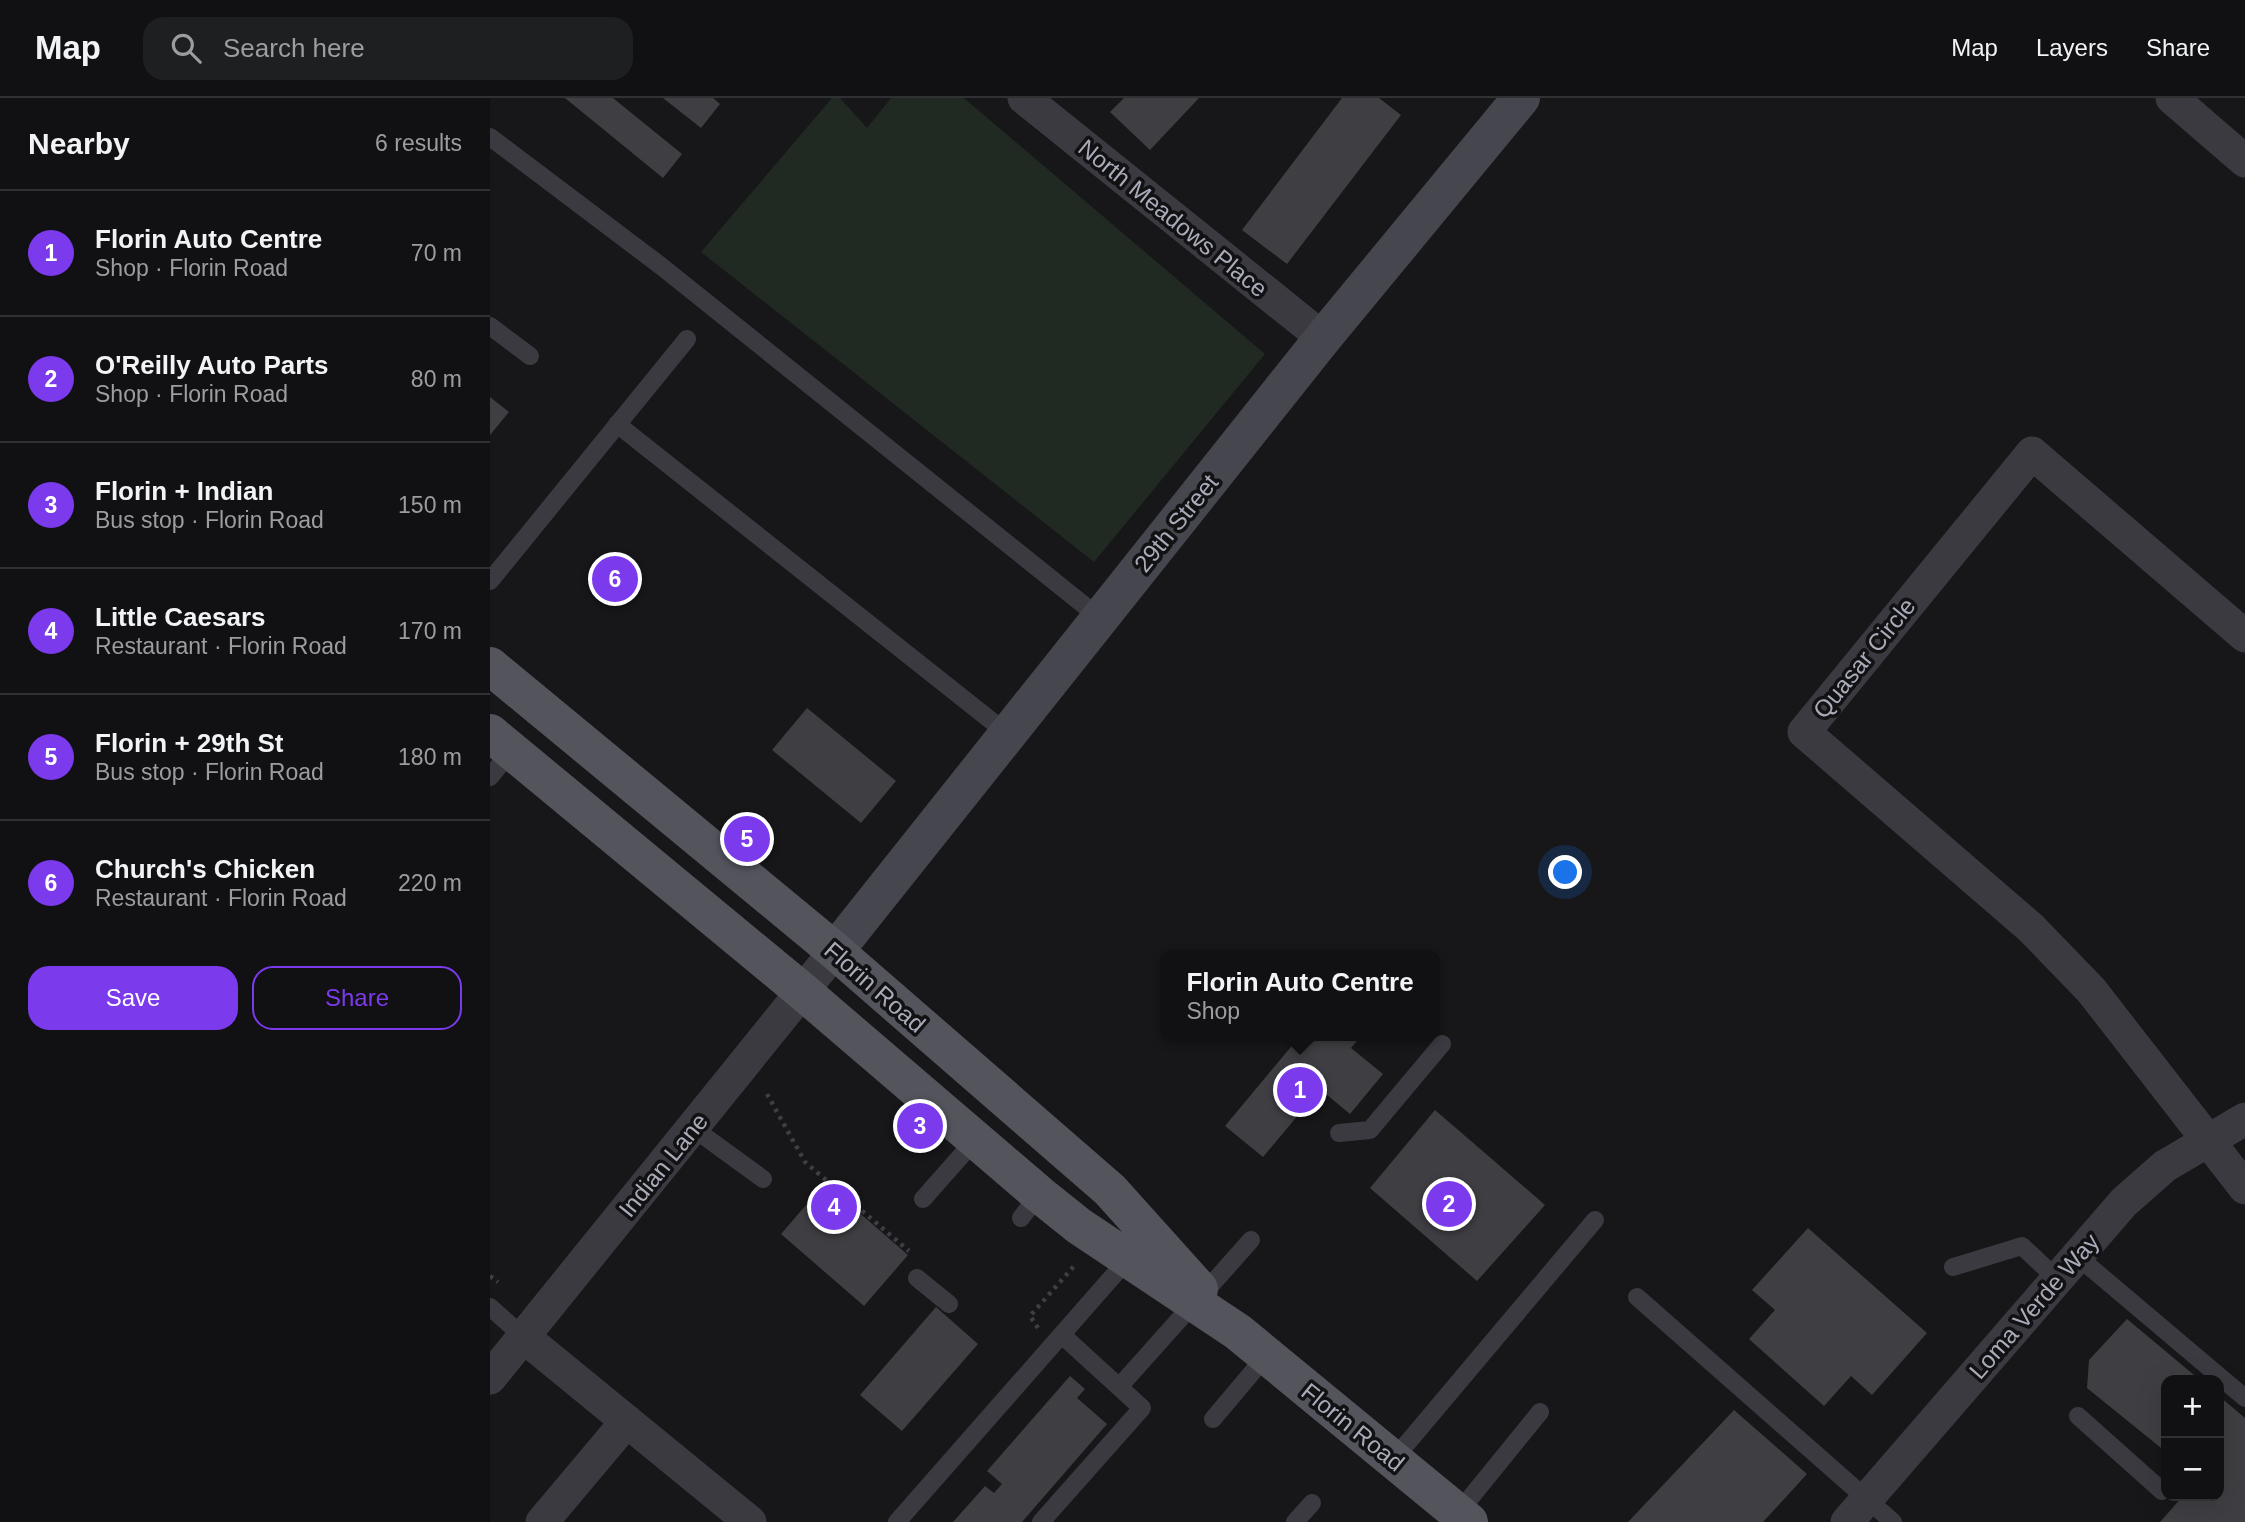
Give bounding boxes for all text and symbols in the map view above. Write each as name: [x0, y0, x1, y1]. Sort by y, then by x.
search box: [143, 17, 633, 80]
text: Map: [35, 29, 101, 66]
icon: search: [167, 29, 205, 67]
text: Search here: [223, 33, 365, 63]
text: Map: [1951, 34, 1998, 61]
text: Layers: [2036, 34, 2108, 61]
text: Share: [2146, 34, 2210, 61]
text: Nearby: [28, 127, 130, 160]
text: 6 results: [375, 130, 462, 156]
street label: North Meadows Place: [1073, 134, 1273, 302]
text: Florin Auto Centre: [95, 224, 322, 254]
text: 1: [45, 240, 57, 266]
text: 70 m: [411, 240, 462, 266]
text: Shop · Florin Road: [95, 255, 288, 281]
text: O'Reilly Auto Parts: [95, 350, 329, 380]
text: 2: [45, 366, 57, 392]
text: 80 m: [411, 366, 462, 392]
text: Shop · Florin Road: [95, 381, 288, 407]
street label: 29th Street: [1129, 469, 1224, 577]
text: Florin + Indian: [95, 476, 273, 506]
text: 3: [45, 492, 57, 518]
text: 150 m: [398, 492, 462, 518]
text: Bus stop · Florin Road: [95, 507, 324, 533]
pin: 6: [592, 553, 638, 605]
street label: Quasar Circle: [1807, 592, 1921, 724]
text: Little Caesars: [95, 602, 266, 632]
text: 4: [45, 618, 57, 644]
text: 170 m: [398, 618, 462, 644]
text: Restaurant · Florin Road: [95, 633, 347, 659]
text: Florin + 29th St: [95, 728, 284, 758]
text: 5: [45, 744, 57, 770]
text: 180 m: [398, 744, 462, 770]
text: Bus stop · Florin Road: [95, 759, 324, 785]
pin: 5: [724, 813, 770, 865]
text: Church's Chicken: [95, 854, 315, 884]
your location: [1548, 855, 1582, 889]
text: 6: [45, 870, 57, 896]
text: 220 m: [398, 870, 462, 896]
text: Restaurant · Florin Road: [95, 885, 347, 911]
street label: Florin Road: [819, 936, 931, 1038]
popup: [1160, 950, 1440, 1041]
button: Save: [28, 966, 238, 1030]
button: Share: [252, 966, 462, 1030]
text: Florin Auto Centre: [1186, 967, 1414, 997]
text: Shop: [1186, 998, 1240, 1024]
pin: 1: [1277, 1064, 1323, 1116]
pin: 3: [897, 1100, 943, 1152]
street label: Indian Lane: [613, 1108, 713, 1222]
pin: 2: [1426, 1178, 1472, 1230]
pin: 4: [811, 1181, 857, 1233]
street label: Loma Verde Way: [1964, 1228, 2104, 1384]
map controls: [2161, 1375, 2224, 1501]
button: +: [2161, 1375, 2224, 1438]
street label: Florin Road: [1296, 1377, 1410, 1477]
button: −: [2161, 1438, 2224, 1501]

